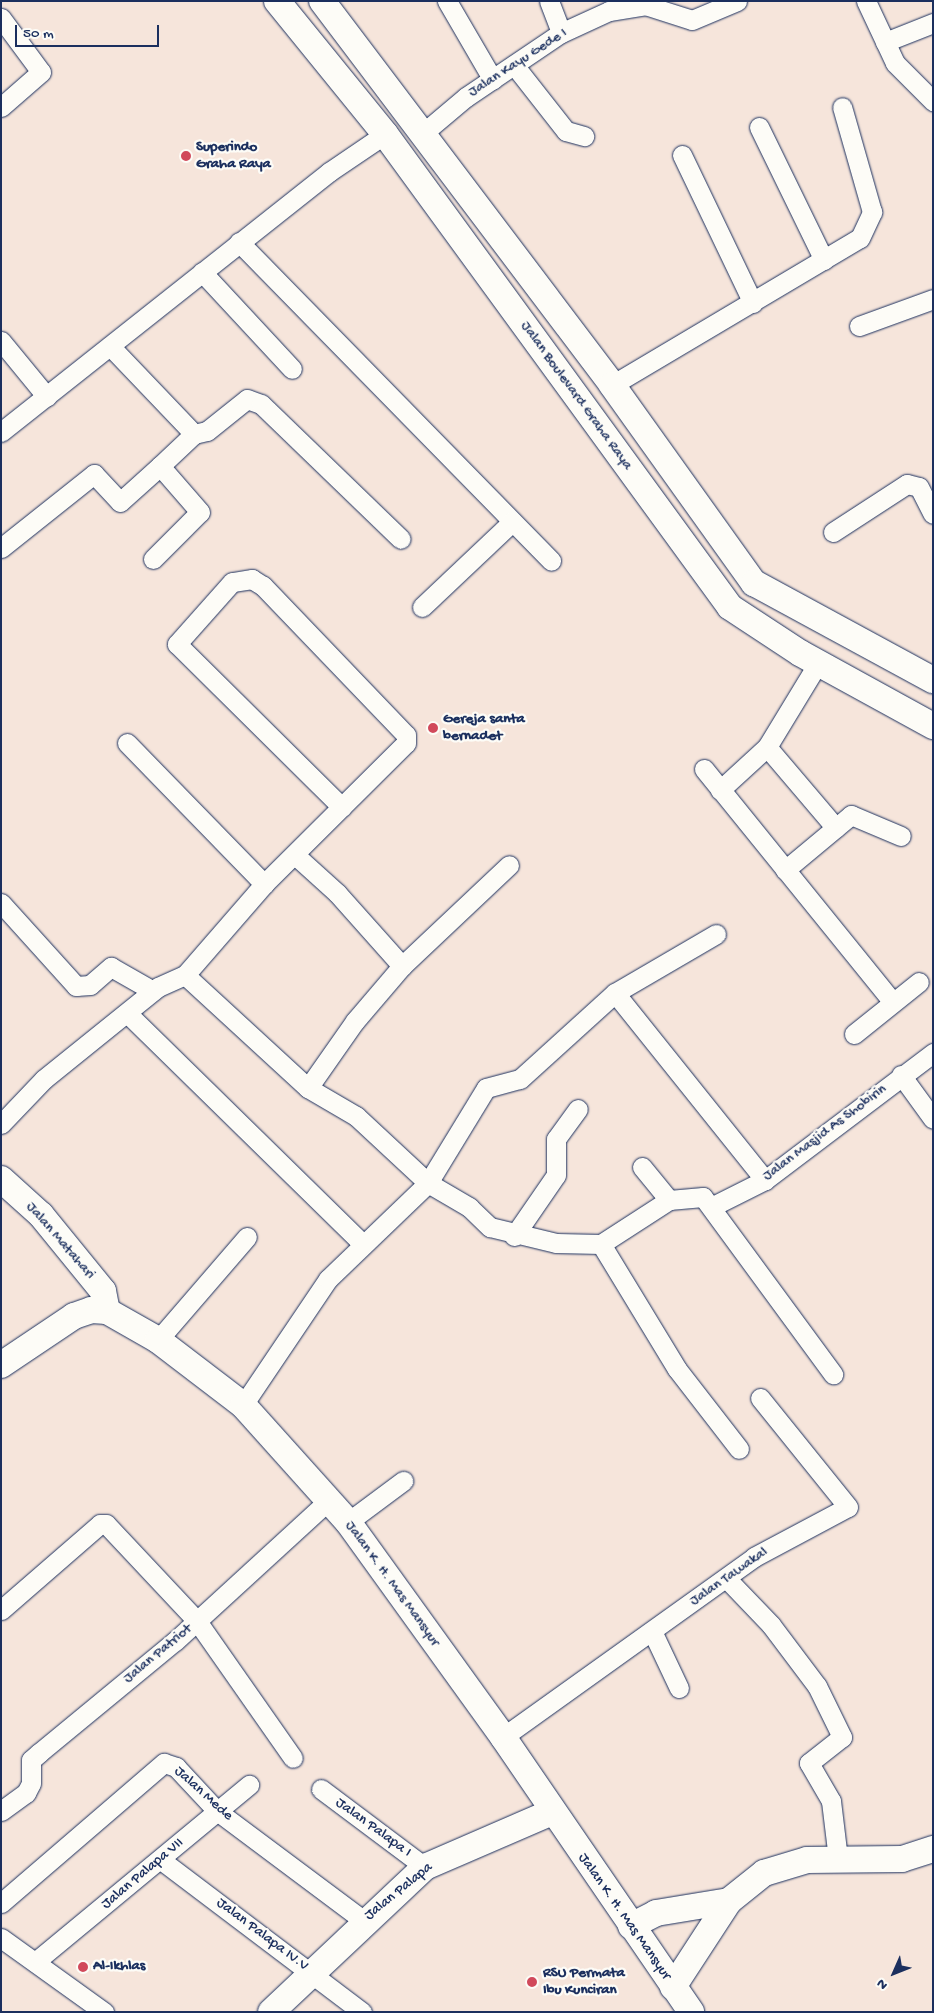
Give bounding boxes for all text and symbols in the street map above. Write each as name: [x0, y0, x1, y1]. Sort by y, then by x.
scale bar: [18, 15, 161, 47]
street label: Jalan Kayu Gede I: [465, 24, 571, 102]
text: 50 m: [23, 25, 54, 43]
place label: Superindo Graha Raya: [196, 138, 271, 173]
marker: Superindo Graha Raya: [180, 150, 192, 162]
street label: Jalan Boulevard Graha Raya: [516, 318, 636, 474]
place label: Gereja santa bernadet: [443, 710, 525, 745]
marker: Gereja santa bernadet: [427, 722, 439, 734]
street label: Jalan Masjid As Shobirin: [760, 1081, 890, 1185]
street label: Jalan Matahari: [21, 1199, 99, 1283]
street label: Jalan K. H. Mas Mansyur: [340, 1518, 444, 1650]
street label: Jalan Tawakal: [687, 1544, 771, 1610]
street label: Jalan Patriot: [120, 1620, 196, 1688]
street label: Jalan Mede: [170, 1763, 236, 1825]
street label: Jalan Palapa I: [331, 1794, 415, 1862]
street label: Jalan Palapa VII: [98, 1834, 188, 1914]
street label: Jalan K. H. Mas Mansyur: [573, 1850, 675, 1984]
street label: Jalan Palapa: [361, 1859, 437, 1925]
street label: Jalan Palapa IV.V: [212, 1894, 312, 1976]
north arrow: [869, 1948, 919, 1998]
place label: Al-Ikhlas: [93, 1958, 145, 1976]
marker: Al-Ikhlas: [77, 1961, 89, 1973]
place label: RSU Permata Ibu Kunciran: [543, 1964, 625, 1999]
marker: RSU Permata Ibu Kunciran: [525, 1975, 539, 1989]
text: N: [874, 1975, 892, 1993]

